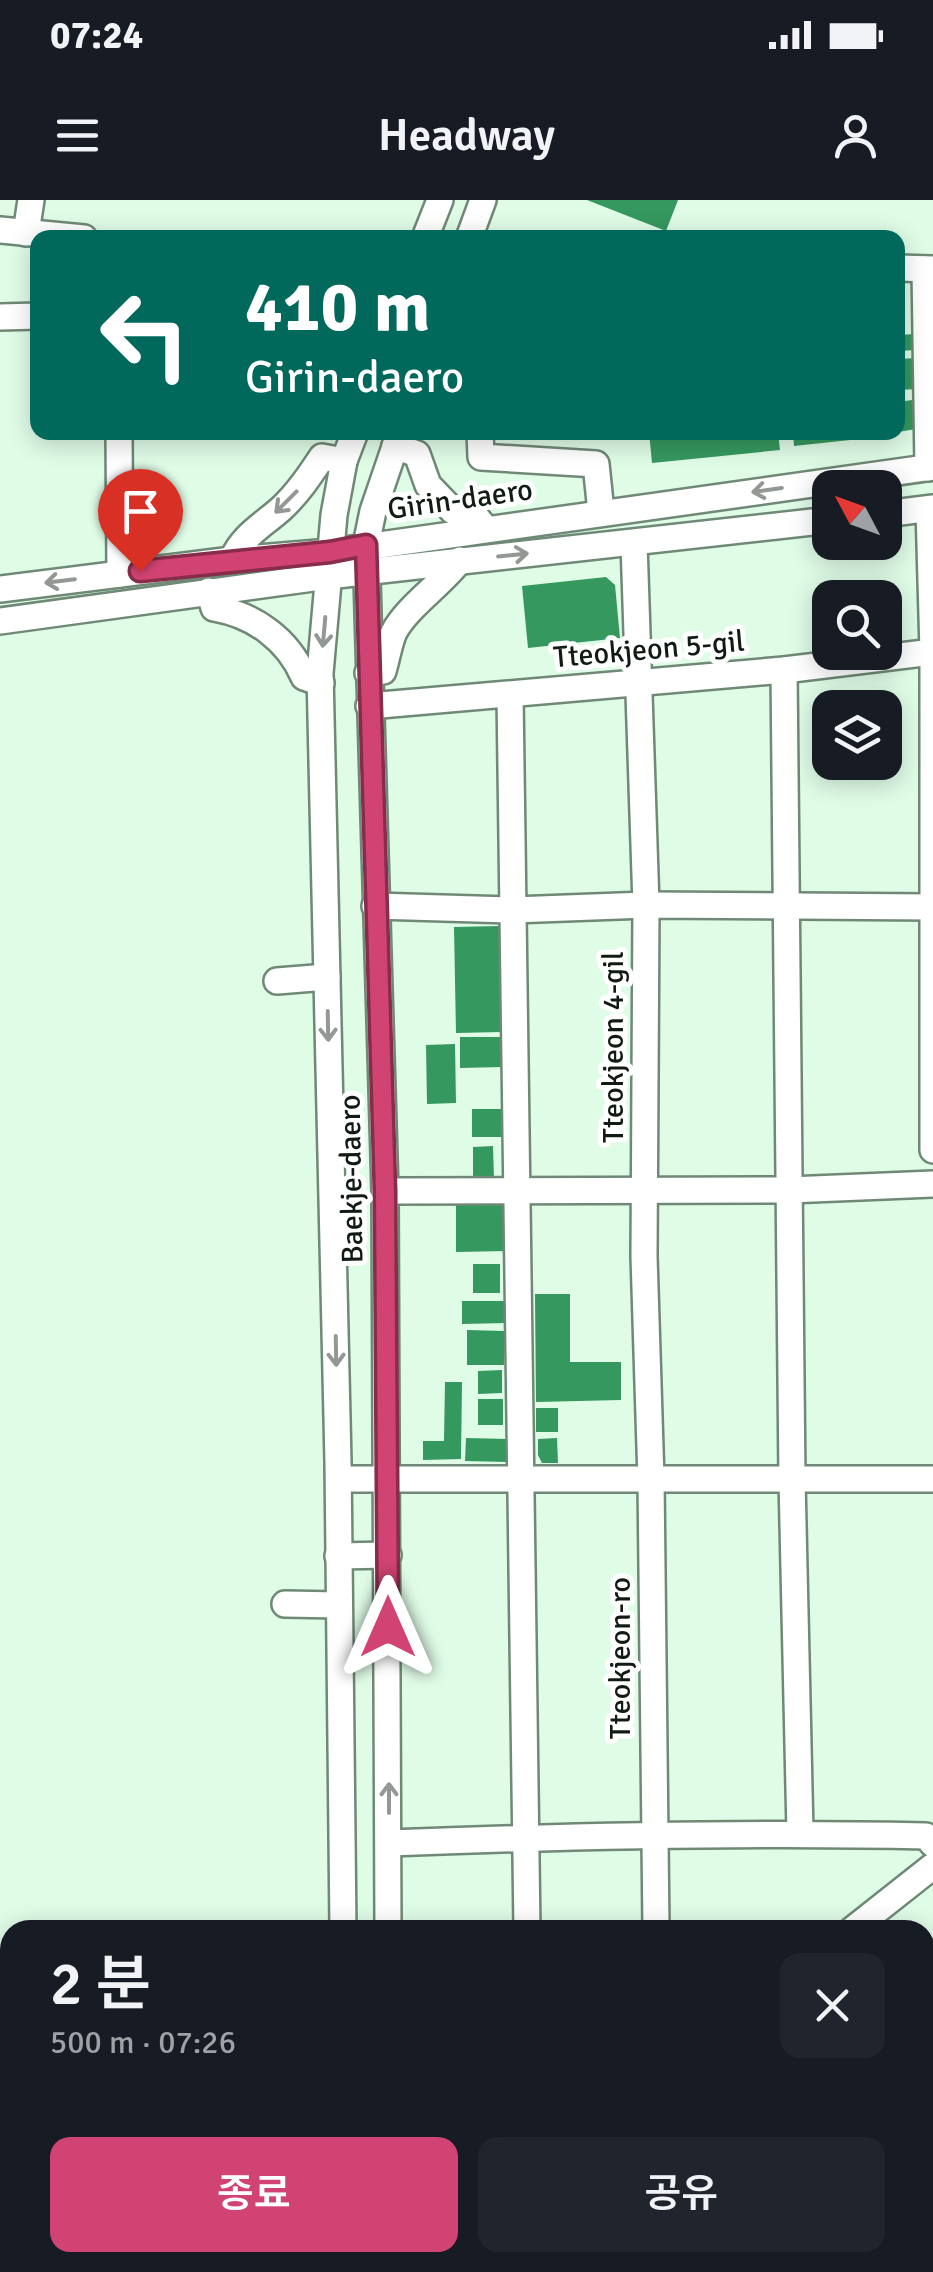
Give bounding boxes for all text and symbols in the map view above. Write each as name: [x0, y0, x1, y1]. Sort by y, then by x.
text: 07:24: [50, 12, 143, 59]
icon: menu: [50, 108, 105, 163]
text: Headway: [378, 108, 555, 163]
icon: person: [828, 108, 883, 163]
text: 410 m: [245, 264, 430, 350]
icon: left: [80, 270, 210, 400]
text: Girin-daero: [245, 350, 464, 405]
pin: [98, 469, 183, 572]
north arrow: [812, 470, 902, 560]
map controls: [812, 470, 902, 780]
street label: Girin-daero: [385, 471, 535, 528]
one-way arrow: [751, 481, 784, 499]
icon: arrive: [113, 484, 168, 539]
one-way arrow: [275, 490, 299, 514]
one-way arrow: [497, 545, 529, 564]
one-way arrow: [44, 573, 77, 591]
button: search: [812, 580, 902, 670]
one-way arrow: [314, 615, 333, 647]
street label: Tteokjeon 5-gil: [552, 623, 746, 676]
button: layers: [812, 690, 902, 780]
street label: Tteokjeon 4-gil: [595, 951, 632, 1143]
one-way arrow: [318, 1010, 337, 1042]
street label: Baekje-daero: [332, 1094, 371, 1264]
one-way arrow: [326, 1335, 345, 1367]
position arrow: [336, 1575, 440, 1679]
street label: Tteokjeon-ro: [602, 1577, 639, 1739]
one-way arrow: [380, 1782, 398, 1814]
text: 2 분: [50, 1948, 151, 2022]
button: close: [780, 1953, 885, 2058]
text: 500 m · 07:26: [50, 2023, 236, 2062]
button: 종료: [50, 2137, 458, 2252]
button: 공유: [478, 2137, 885, 2252]

